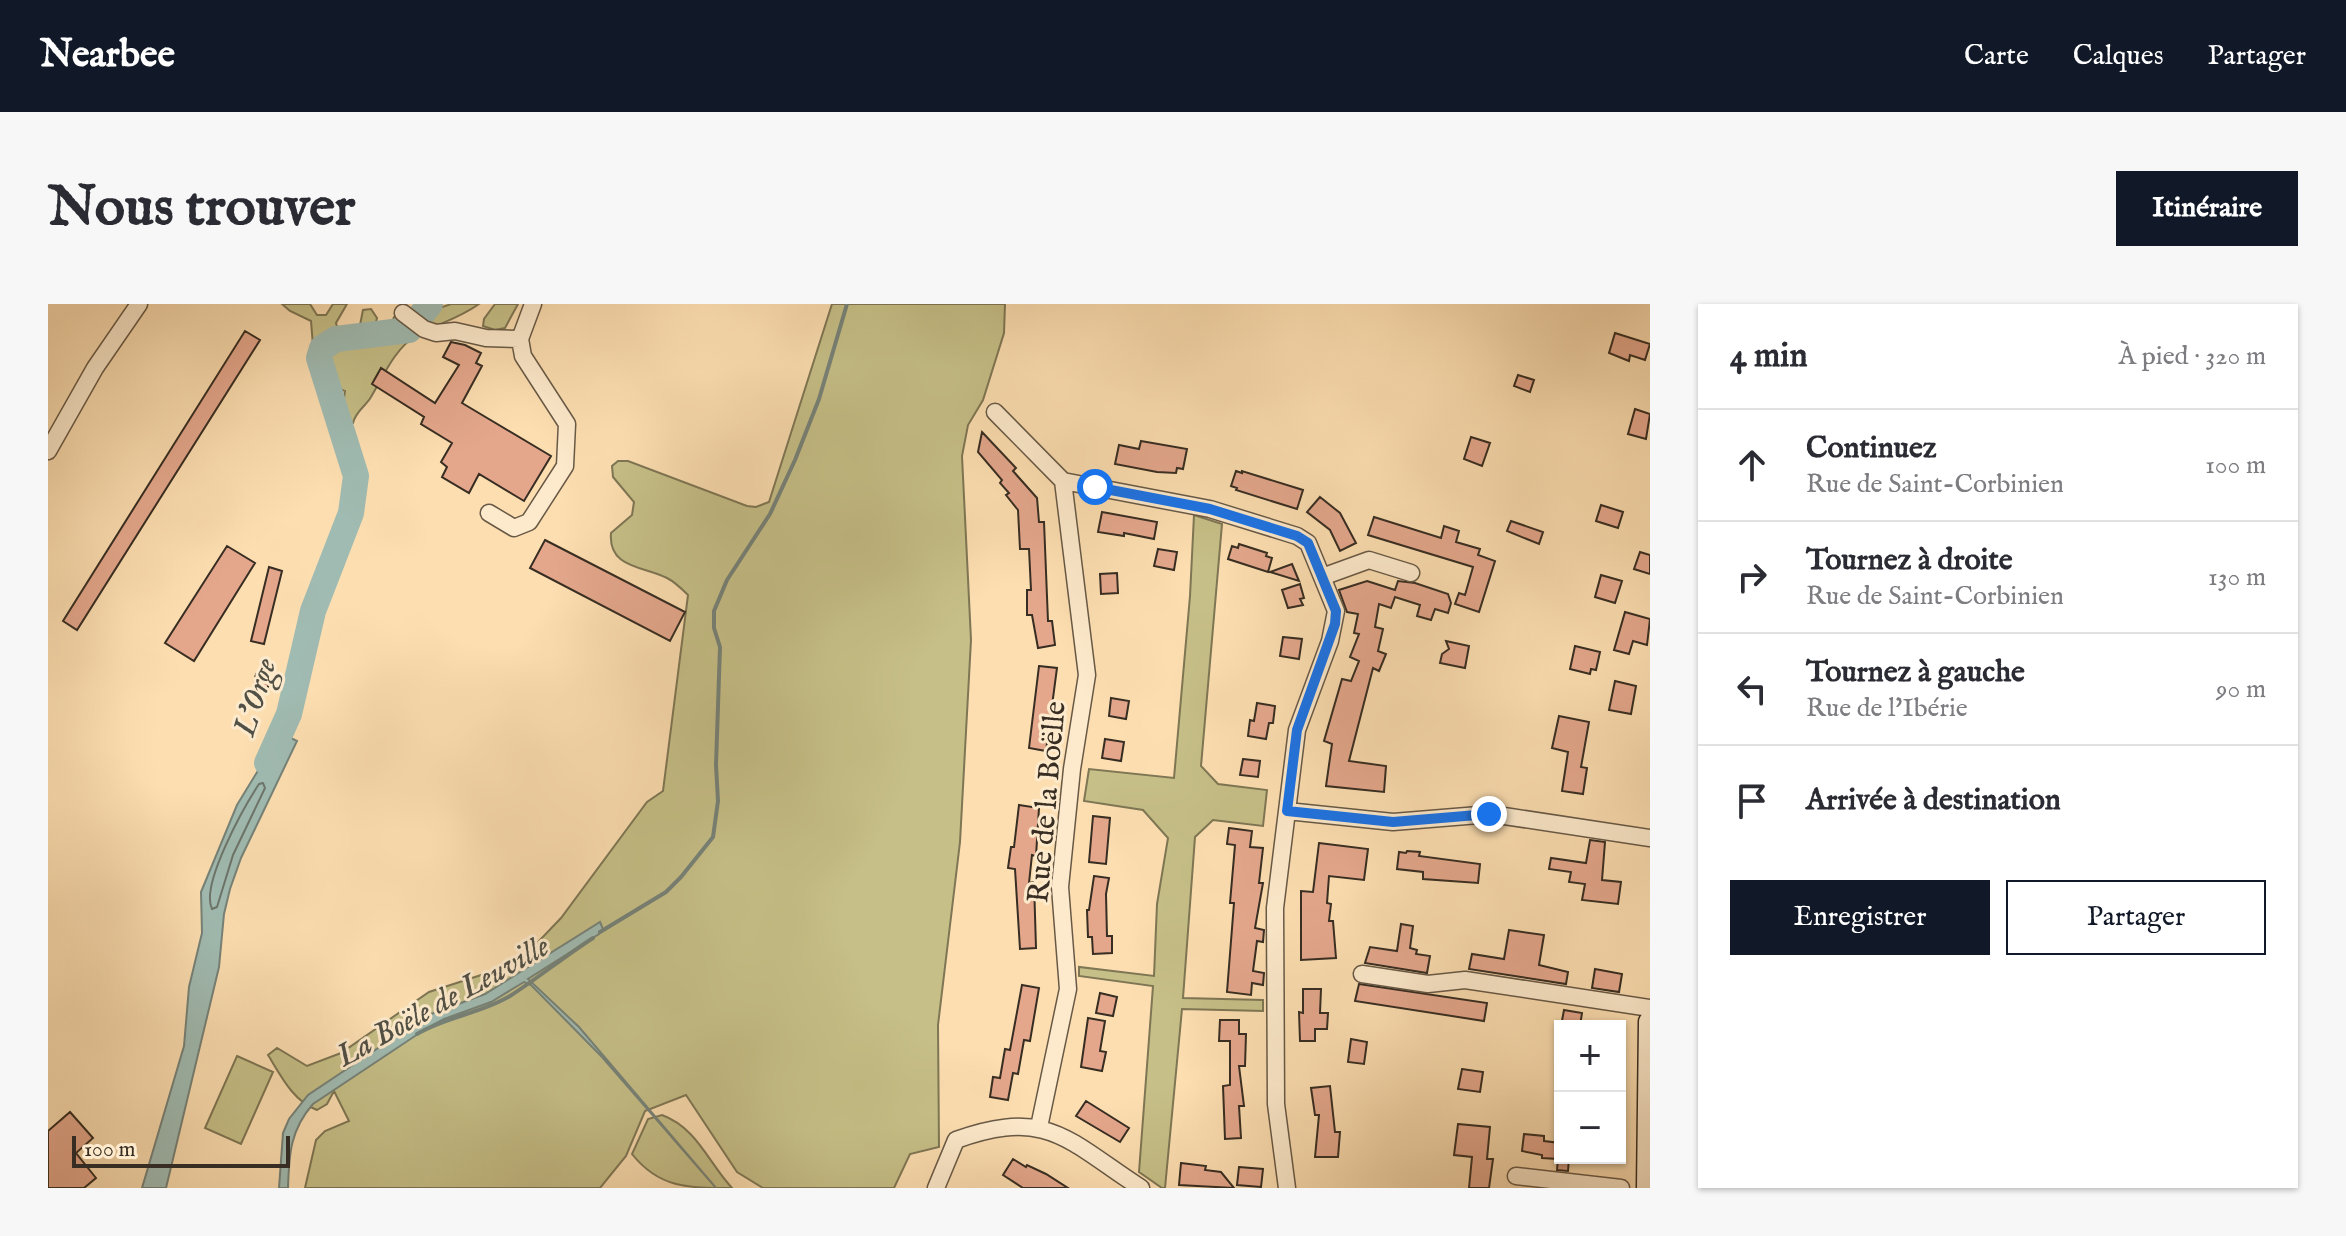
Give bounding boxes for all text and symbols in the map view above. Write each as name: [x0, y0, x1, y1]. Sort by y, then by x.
text: Nearbee: [40, 32, 175, 80]
text: Carte: [1964, 39, 2029, 74]
text: Calques: [2073, 39, 2164, 74]
text: Partager: [2208, 39, 2306, 74]
button: Itinéraire: [2116, 171, 2298, 246]
text: Nous trouver: [48, 173, 355, 244]
text: 4 min: [1730, 335, 1808, 378]
text: À pied · 320 m: [2119, 340, 2266, 373]
text: Continuez: [1806, 430, 1937, 468]
icon: ahead: [1730, 443, 1774, 487]
text: 100 m: [2205, 449, 2266, 482]
text: Rue de Saint-Corbinien: [1806, 468, 2064, 501]
route start: [1077, 469, 1113, 505]
text: Tournez à droite: [1806, 542, 2013, 580]
icon: right: [1730, 555, 1774, 599]
text: 130 m: [2208, 561, 2266, 594]
text: Rue de Saint-Corbinien: [1806, 580, 2064, 613]
water label: L'Orge: [225, 653, 288, 743]
text: Tournez à gauche: [1806, 654, 2025, 692]
icon: left: [1730, 667, 1774, 711]
text: 90 m: [2216, 673, 2266, 706]
text: Rue de l'Ibérie: [1806, 692, 1968, 725]
street label: Rue de la Boëlle: [1020, 700, 1076, 905]
icon: arrive: [1730, 779, 1774, 823]
text: Arrivée à destination: [1806, 782, 2061, 820]
route end: [1471, 796, 1507, 832]
button: Enregistrer: [1730, 880, 1990, 955]
button: Partager: [2006, 880, 2266, 955]
water label: La Boële de Leuville: [328, 926, 557, 1078]
map controls: [1554, 1020, 1626, 1164]
button: +: [1554, 1020, 1626, 1092]
button: −: [1554, 1092, 1626, 1164]
scale bar: [72, 1132, 290, 1168]
text: 100 m: [84, 1136, 136, 1164]

